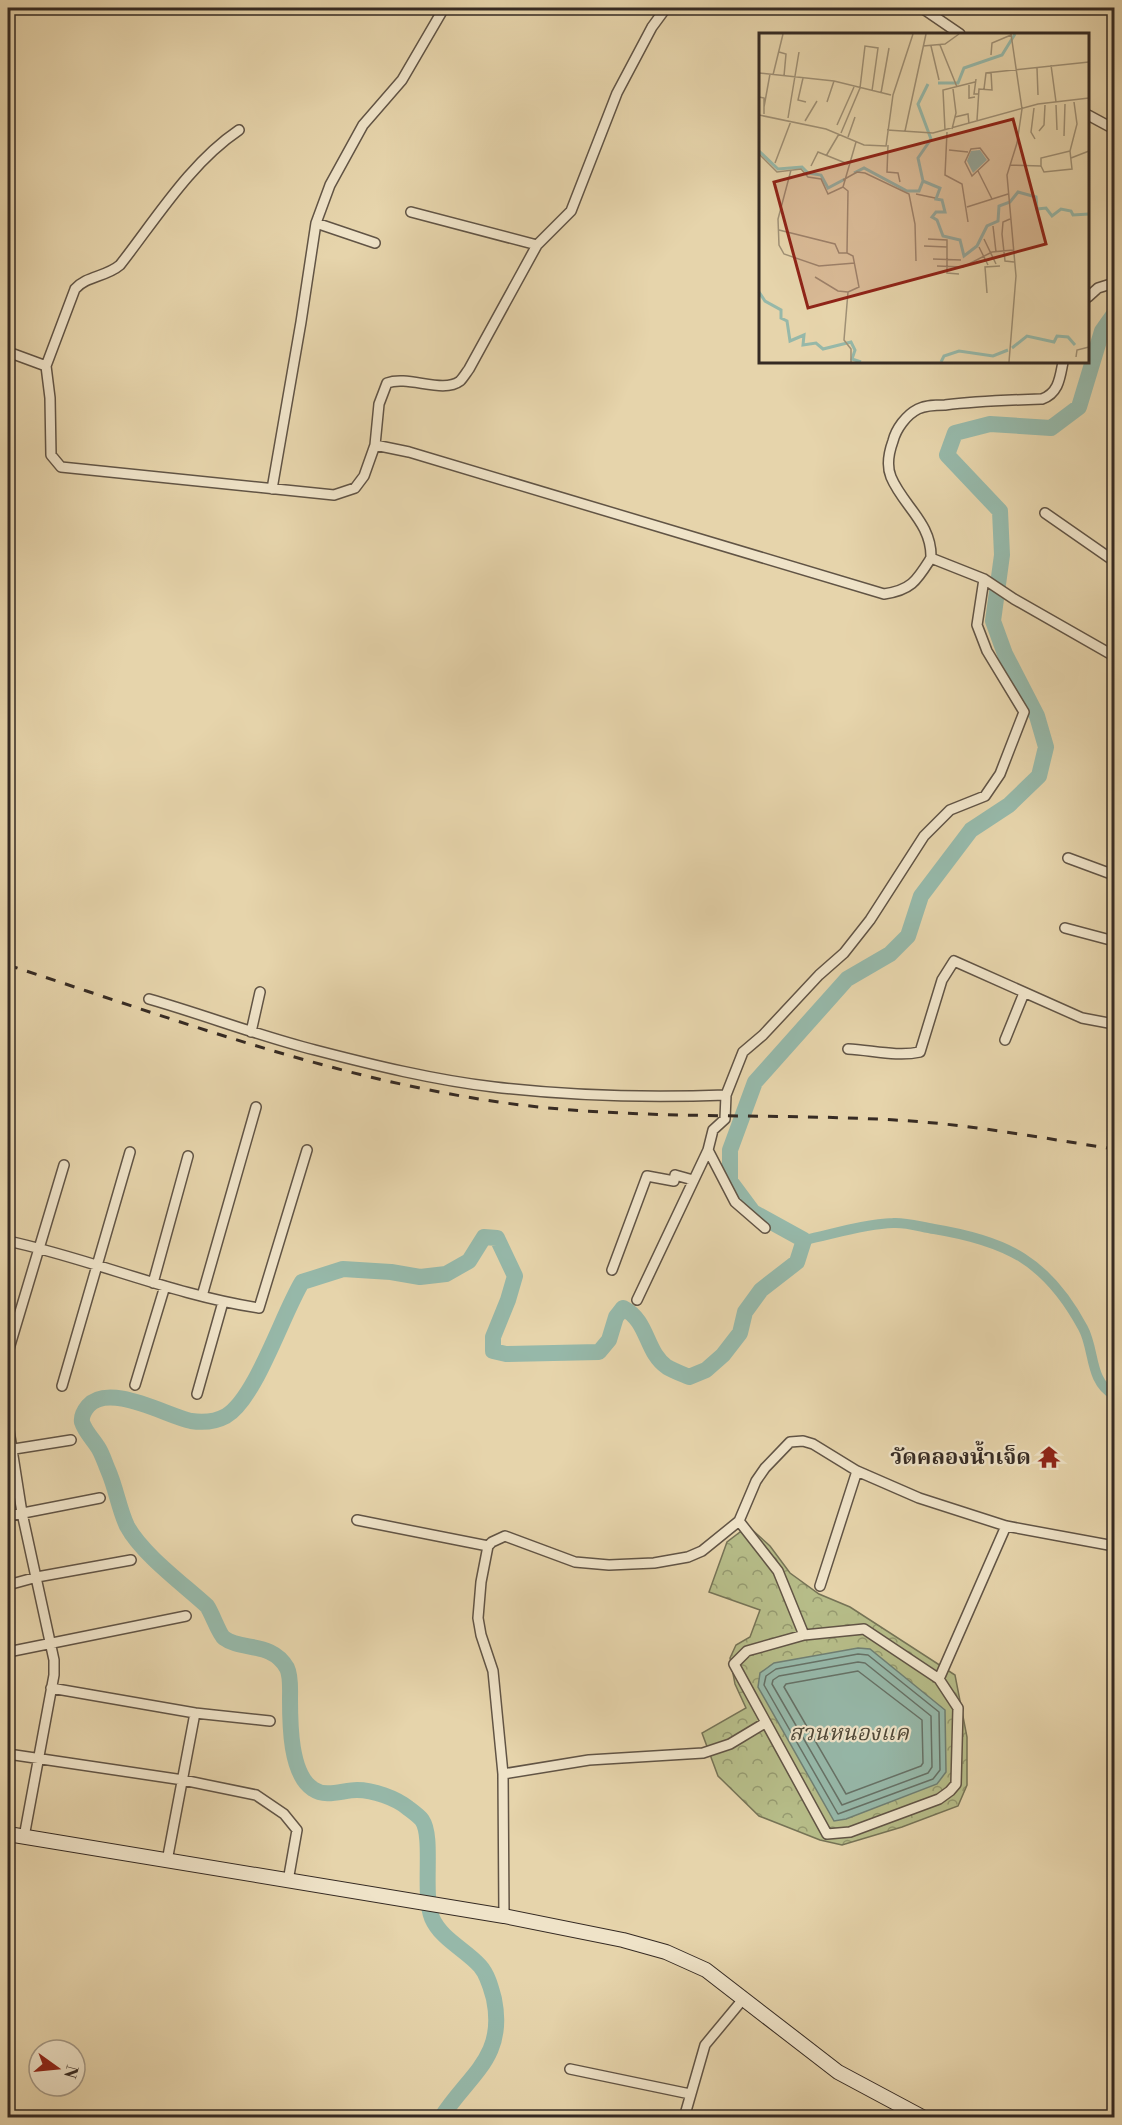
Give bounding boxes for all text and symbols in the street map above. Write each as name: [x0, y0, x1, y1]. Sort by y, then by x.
inset map: [759, 33, 1089, 363]
place label: วัดคลองน้ำเจ็ด: [890, 1440, 1031, 1471]
temple icon: วัดคลองน้ำเจ็ด: [1036, 1444, 1062, 1470]
park label: สวนหนองแค: [789, 1720, 910, 1747]
north arrow: [27, 2038, 87, 2098]
text: N: [59, 2063, 82, 2081]

